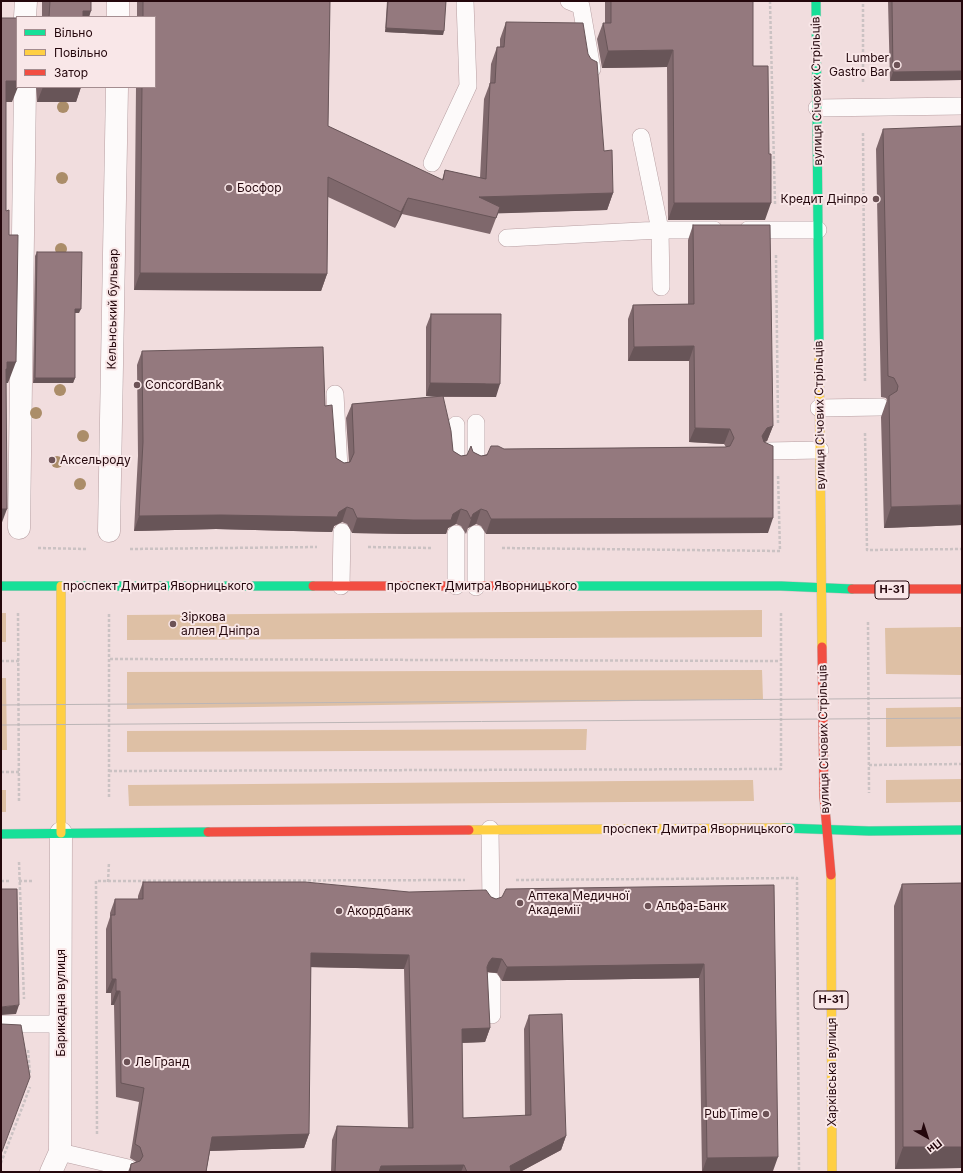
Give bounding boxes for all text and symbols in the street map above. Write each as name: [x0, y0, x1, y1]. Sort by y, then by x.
legend: [16, 16, 156, 88]
street label: вулиця Січових Стрільців: [809, 16, 825, 166]
text: Вільно: [54, 25, 93, 40]
text: Повільно: [54, 45, 108, 60]
place label: Lumber Gastro Bar: [829, 51, 889, 79]
marker: Lumber Gastro Bar: [892, 60, 902, 70]
text: Затор: [54, 65, 88, 80]
place label: Босфор: [237, 181, 282, 195]
marker: Босфор: [224, 183, 234, 193]
place label: Кредит Дніпро: [781, 192, 868, 206]
marker: Кредит Дніпро: [871, 194, 881, 204]
street label: Кельнський бульвар: [105, 249, 121, 369]
street label: вулиця Січових Стрільців: [812, 340, 828, 490]
place label: ConcordBank: [145, 378, 222, 392]
marker: ConcordBank: [132, 380, 142, 390]
place label: Аксельроду: [60, 453, 131, 467]
marker: Аксельроду: [47, 455, 57, 465]
street label: проспект Дмитра Яворницького: [63, 579, 253, 593]
street label: проспект Дмитра Яворницького: [387, 579, 577, 593]
road number: Н-31: [875, 581, 909, 599]
place label: Зіркова аллея Дніпра: [181, 610, 260, 638]
marker: Зіркова аллея Дніпра: [168, 619, 178, 629]
street label: вулиця Січових Стрільців: [816, 664, 832, 814]
street label: проспект Дмитра Яворницького: [603, 822, 793, 836]
place label: Аптека Медичної Академії: [528, 889, 629, 917]
marker: Аптека Медичної Академії: [515, 898, 525, 908]
place label: Альфа-Банк: [656, 899, 727, 913]
marker: Альфа-Банк: [643, 901, 653, 911]
place label: Акордбанк: [347, 904, 411, 918]
marker: Акордбанк: [334, 906, 344, 916]
street label: Барикадна вулиця: [54, 949, 68, 1057]
road number: Н-31: [814, 991, 848, 1009]
street label: Харківська вулиця: [825, 1018, 839, 1126]
place label: Ле Гранд: [135, 1055, 189, 1069]
marker: Ле Гранд: [122, 1057, 132, 1067]
place label: Pub Time: [704, 1107, 758, 1121]
marker: Pub Time: [761, 1109, 771, 1119]
north arrow: [907, 1117, 947, 1157]
text: Пн: [924, 1136, 945, 1157]

